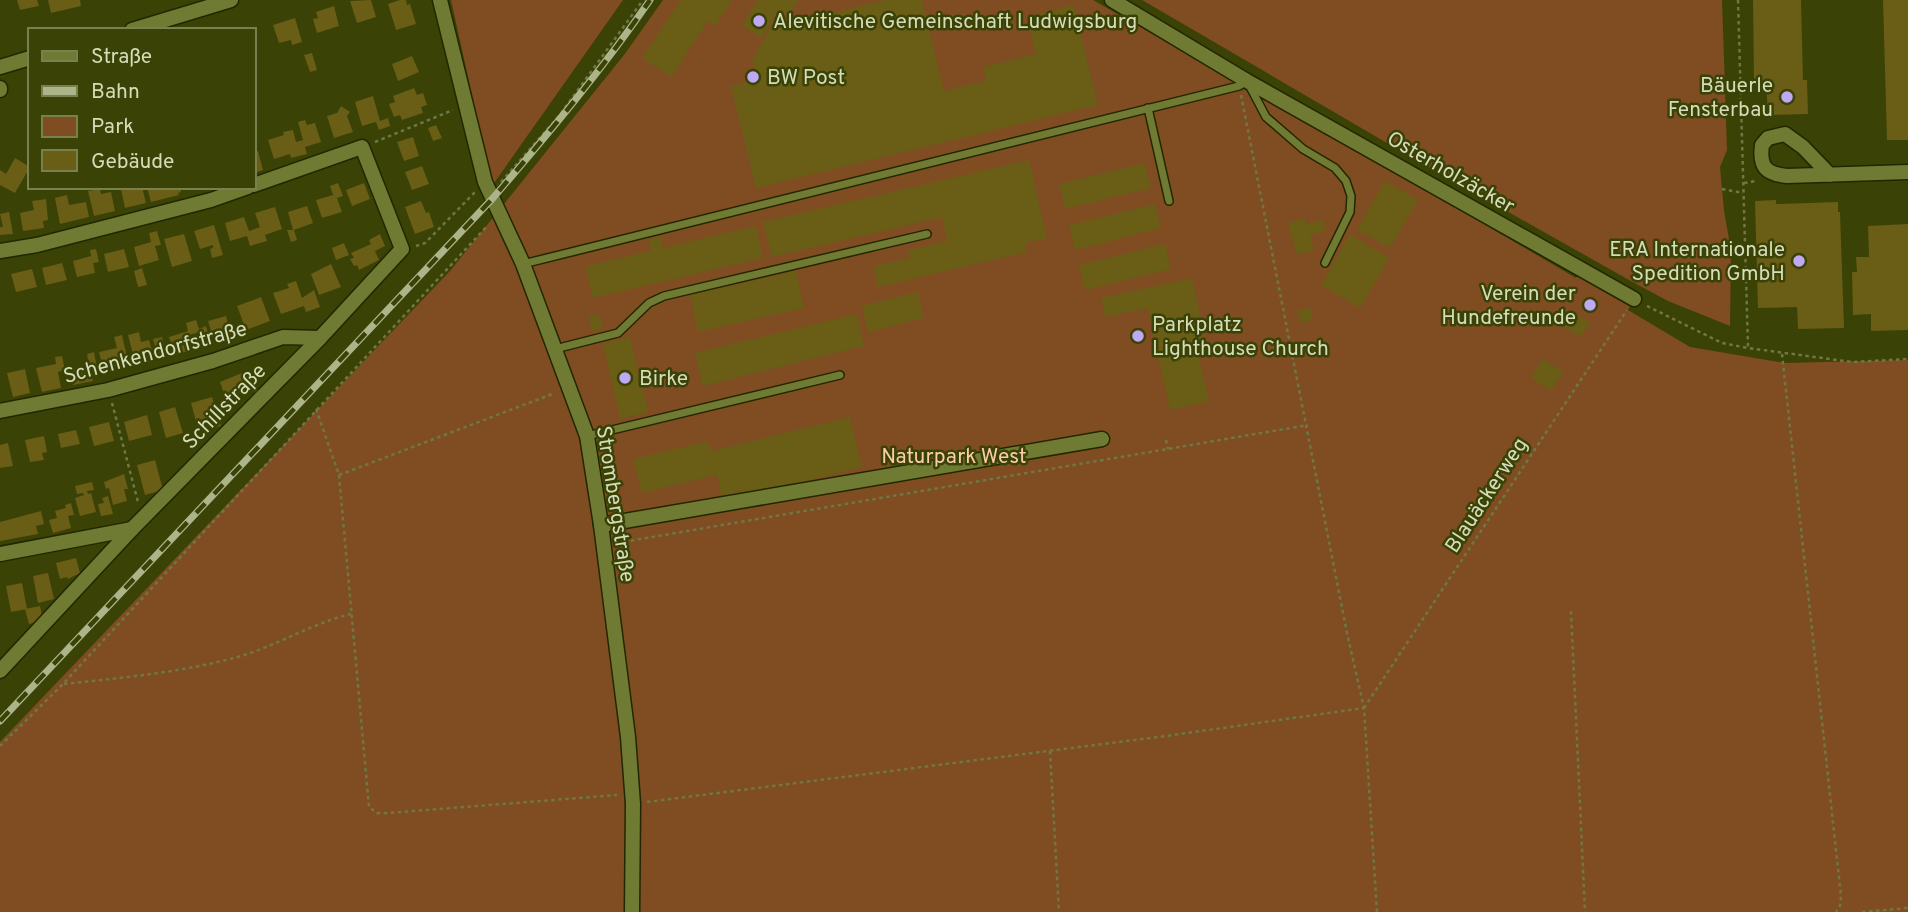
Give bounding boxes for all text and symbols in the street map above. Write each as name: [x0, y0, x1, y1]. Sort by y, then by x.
place label: Alevitische Gemeinschaft Ludwigsburg: [773, 9, 1137, 36]
marker: Alevitische Gemeinschaft Ludwigsburg: [751, 13, 767, 29]
legend: [28, 28, 256, 189]
text: Straße: [91, 44, 152, 71]
place label: BW Post: [767, 65, 845, 92]
marker: BW Post: [745, 69, 761, 85]
place label: Bäuerle Fensterbau: [1668, 73, 1773, 124]
text: Bahn: [91, 79, 140, 106]
marker: Bäuerle Fensterbau: [1779, 89, 1795, 105]
text: Park: [91, 114, 134, 141]
street label: Osterholzäcker: [1381, 126, 1519, 221]
text: Gebäude: [91, 149, 174, 176]
place label: ERA Internationale Spedition GmbH: [1609, 237, 1785, 288]
marker: ERA Internationale Spedition GmbH: [1791, 253, 1807, 269]
place label: Verein der Hundefreunde: [1441, 281, 1576, 332]
marker: Verein der Hundefreunde: [1582, 297, 1598, 313]
place label: Parkplatz Lighthouse Church: [1152, 312, 1329, 363]
street label: Schenkendorfstraße: [61, 316, 250, 391]
marker: Parkplatz Lighthouse Church: [1130, 328, 1146, 344]
street label: Schillstraße: [177, 358, 273, 456]
place label: Birke: [639, 366, 688, 393]
marker: Birke: [617, 370, 633, 386]
street label: Strombergstraße: [589, 424, 640, 584]
street label: Blauäckerweg: [1440, 433, 1535, 559]
park label: Naturpark West: [881, 444, 1027, 471]

